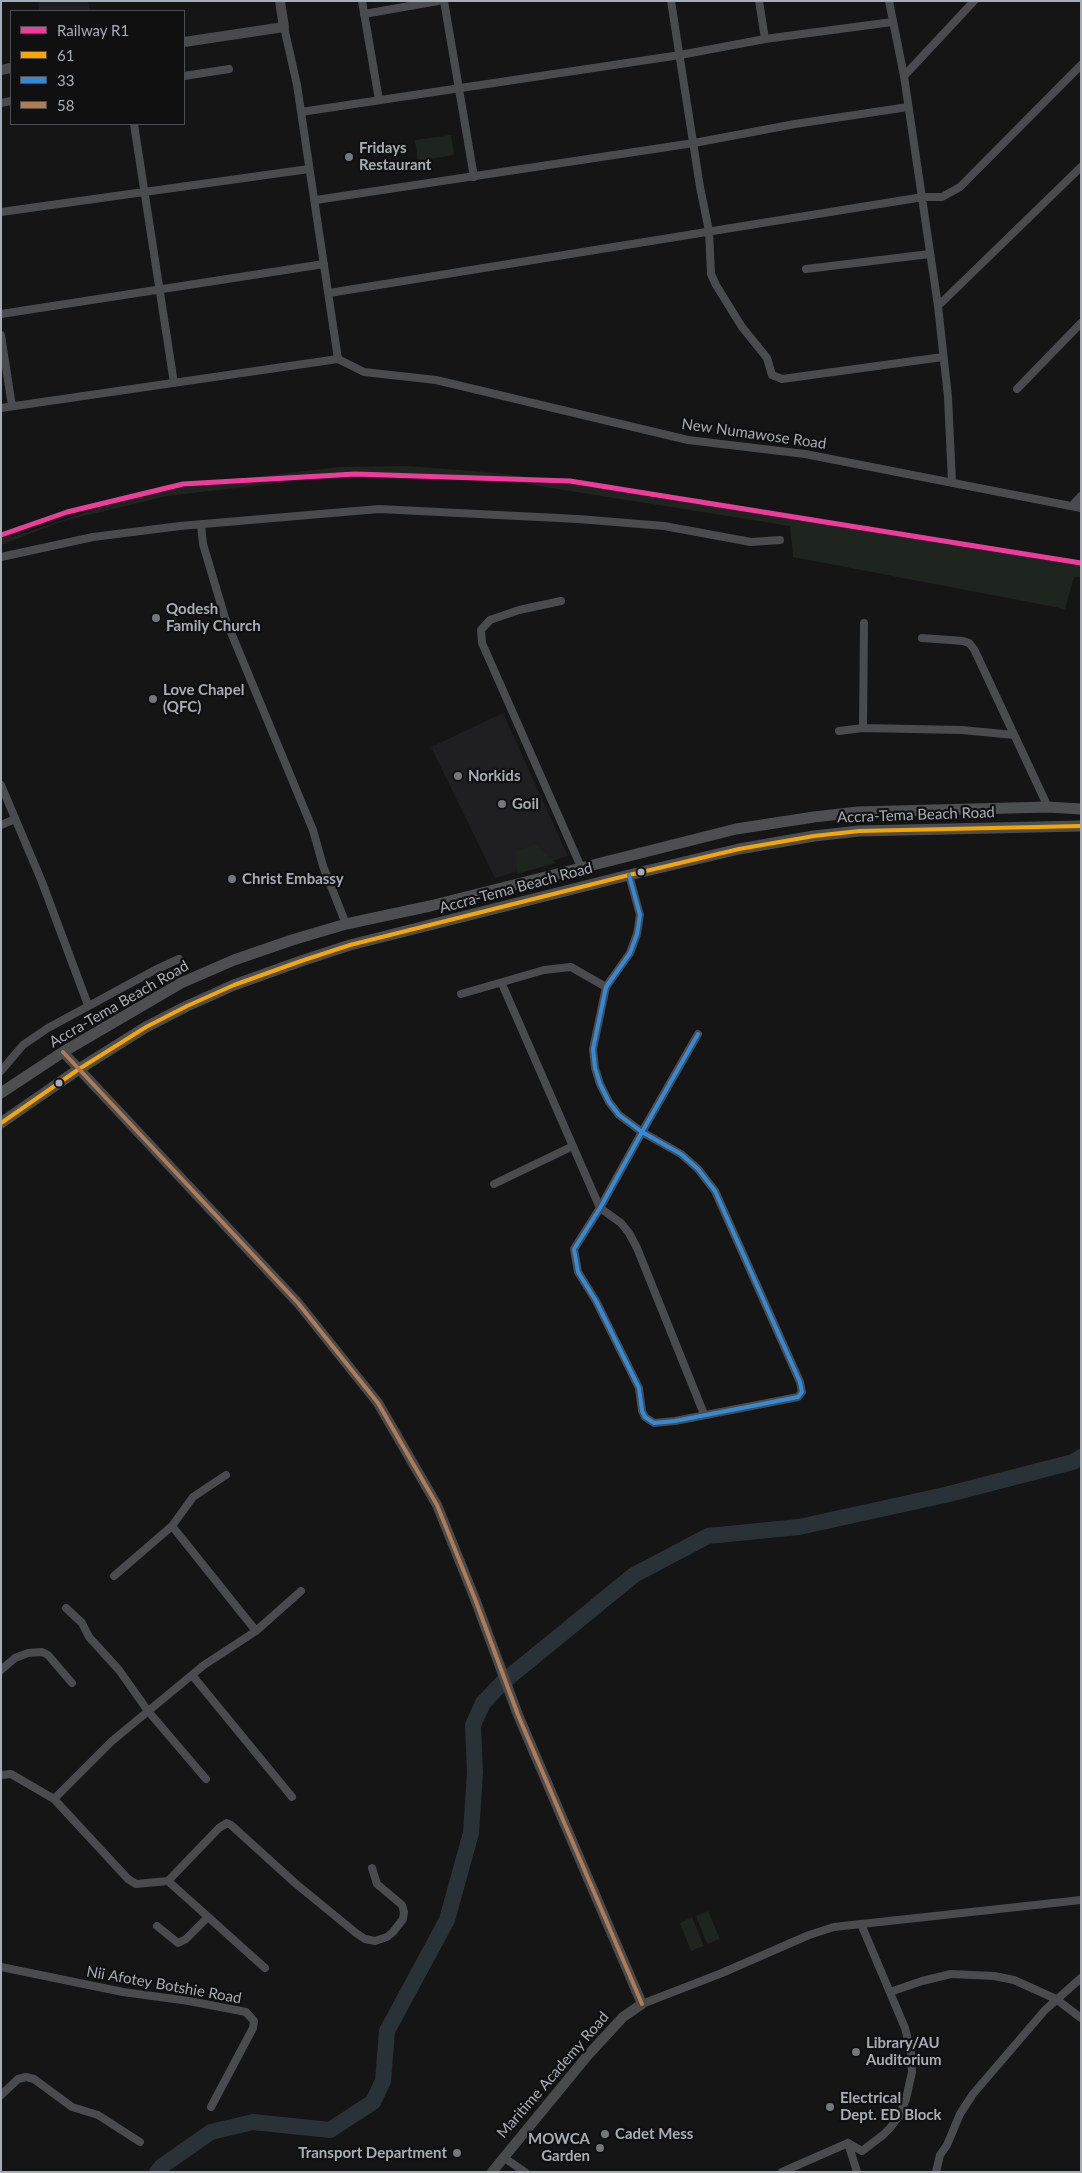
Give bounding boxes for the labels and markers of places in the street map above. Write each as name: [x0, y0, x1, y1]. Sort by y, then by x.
place label: Fridays Restaurant: [359, 139, 431, 174]
marker: Fridays Restaurant: [343, 151, 355, 163]
place label: Qodesh Family Church: [166, 600, 261, 635]
marker: Qodesh Family Church: [150, 612, 162, 624]
place label: Love Chapel (QFC): [163, 681, 244, 716]
marker: Love Chapel (QFC): [147, 693, 159, 705]
place label: Norkids: [468, 767, 520, 785]
marker: Norkids: [452, 770, 464, 782]
place label: Goil: [512, 795, 539, 813]
marker: Goil: [496, 798, 508, 810]
unlabelled marker: [636, 867, 646, 877]
place label: Christ Embassy: [242, 870, 344, 888]
marker: Christ Embassy: [226, 873, 238, 885]
unlabelled marker: [54, 1078, 64, 1088]
place label: Library/AU Auditorium: [866, 2034, 942, 2069]
marker: Library/AU Auditorium: [850, 2046, 862, 2058]
place label: Electrical Dept. ED Block: [840, 2089, 942, 2124]
marker: Electrical Dept. ED Block: [824, 2101, 836, 2113]
place label: Cadet Mess: [615, 2125, 693, 2143]
marker: Cadet Mess: [599, 2128, 611, 2140]
place label: MOWCA Garden: [528, 2130, 590, 2165]
marker: MOWCA Garden: [594, 2142, 606, 2154]
place label: Transport Department: [298, 2144, 447, 2162]
marker: Transport Department: [451, 2147, 463, 2159]

